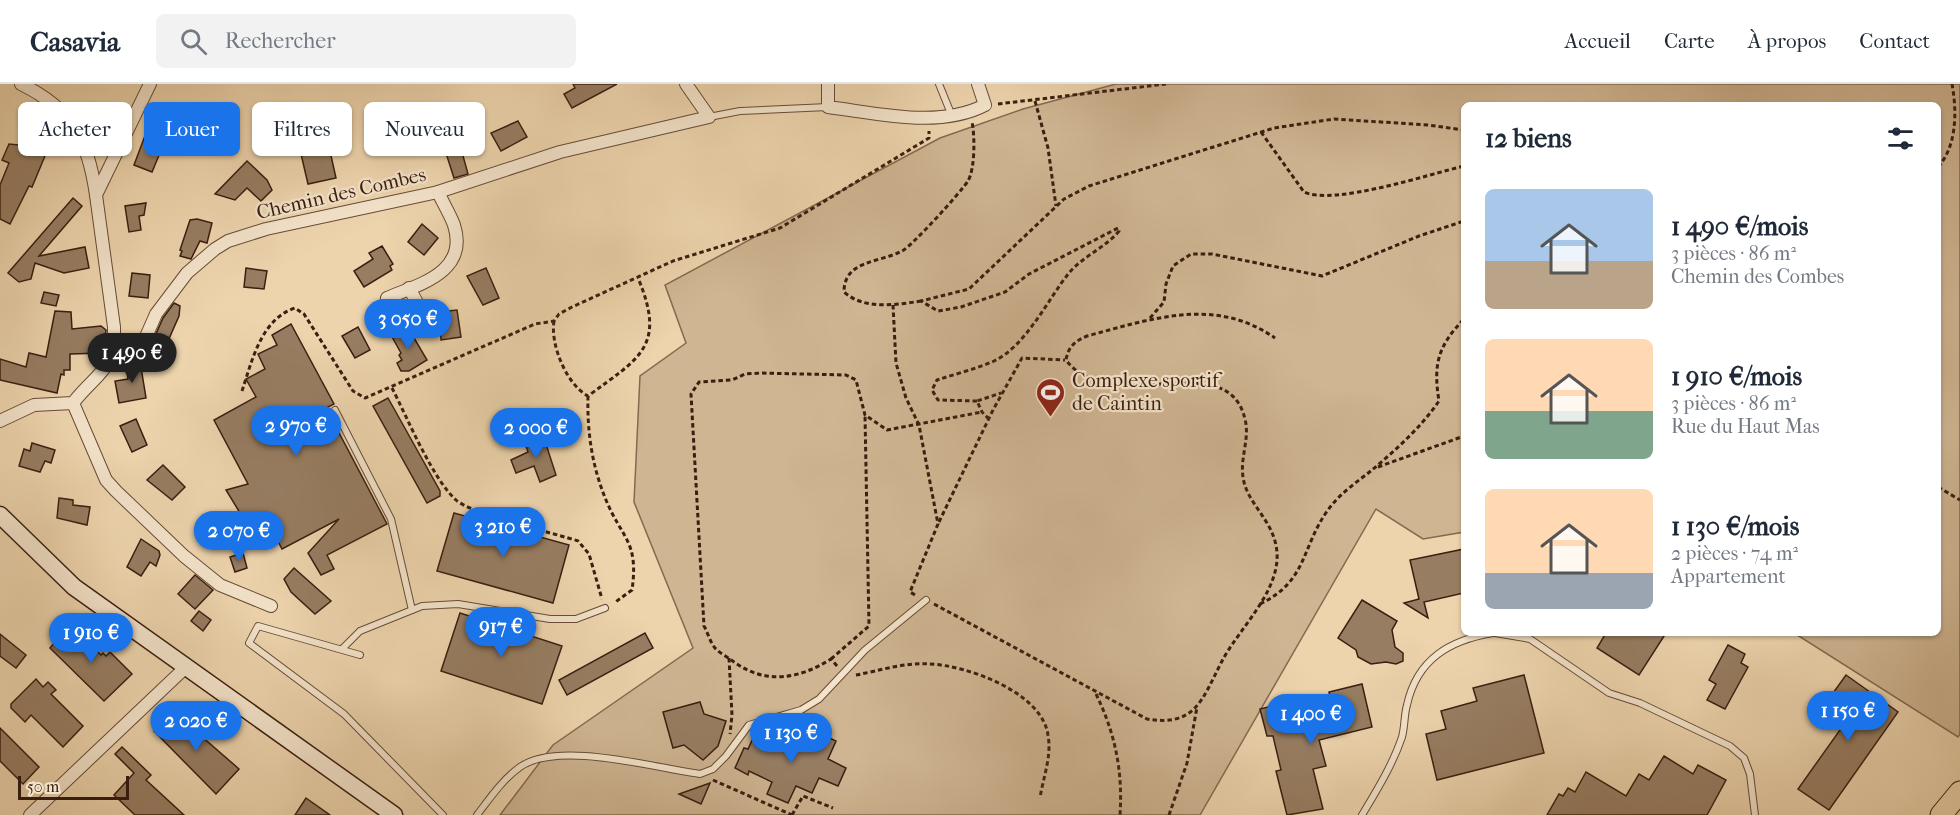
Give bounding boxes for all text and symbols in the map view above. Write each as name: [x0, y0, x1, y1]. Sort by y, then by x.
search box: [156, 14, 576, 68]
text: Casavia: [30, 25, 120, 58]
icon: search: [177, 25, 210, 58]
text: Rechercher: [225, 28, 336, 54]
text: Accueil: [1565, 29, 1631, 53]
text: Carte: [1664, 29, 1715, 53]
text: À propos: [1748, 29, 1826, 53]
text: Contact: [1859, 29, 1930, 53]
chip: Acheter: [18, 102, 132, 156]
chip: Louer: [144, 102, 240, 156]
chip: Filtres: [252, 102, 352, 156]
chip: Nouveau: [364, 102, 485, 156]
icon: filters: [1884, 122, 1917, 155]
text: 12 biens: [1485, 123, 1572, 154]
street label: Chemin des Combes: [254, 163, 428, 224]
text: 1 490 €/mois: [1671, 211, 1808, 242]
icon: home: [1533, 213, 1605, 285]
text: 3 pièces · 86 m²: [1671, 242, 1796, 265]
text: Chemin des Combes: [1671, 265, 1844, 288]
pin: 3 050 €: [353, 299, 463, 350]
text: 3 050 €: [378, 307, 438, 330]
pin: 1 490 €: [77, 333, 187, 384]
text: 1 490 €: [102, 341, 162, 364]
text: 1 910 €/mois: [1671, 361, 1802, 392]
icon: home: [1533, 363, 1605, 435]
place label: Complexe sportif de Caintin: [1072, 369, 1223, 415]
sports icon: Complexe sportif de Caintin: [1035, 376, 1067, 418]
text: 3 pièces · 86 m²: [1671, 392, 1796, 415]
pin: 2 970 €: [241, 406, 351, 457]
pin: 2 000 €: [481, 408, 591, 459]
text: 2 970 €: [265, 414, 327, 437]
text: Rue du Haut Mas: [1671, 415, 1820, 438]
text: 2 000 €: [504, 416, 568, 439]
pin: 3 210 €: [448, 507, 558, 558]
pin: 2 070 €: [184, 511, 294, 562]
text: 1 130 €/mois: [1671, 511, 1799, 542]
icon: home: [1533, 513, 1605, 585]
text: 3 210 €: [474, 515, 532, 538]
text: 2 070 €: [208, 519, 270, 542]
text: 2 pièces · 74 m²: [1671, 542, 1798, 565]
text: Appartement: [1671, 565, 1786, 588]
pin: 917 €: [459, 607, 543, 658]
pin: 1 910 €: [36, 613, 146, 664]
text: 917 €: [479, 615, 523, 638]
text: 1 910 €: [63, 621, 119, 644]
pin: 1 150 €: [1793, 691, 1903, 742]
pin: 1 400 €: [1256, 694, 1366, 745]
text: 1 150 €: [1821, 699, 1875, 722]
pin: 2 020 €: [141, 701, 251, 752]
text: 1 400 €: [1280, 702, 1342, 725]
text: 2 020 €: [164, 709, 228, 732]
pin: 1 130 €: [736, 713, 846, 764]
text: 1 130 €: [764, 721, 818, 744]
scale bar: [18, 773, 129, 800]
text: 50 m: [27, 777, 59, 796]

